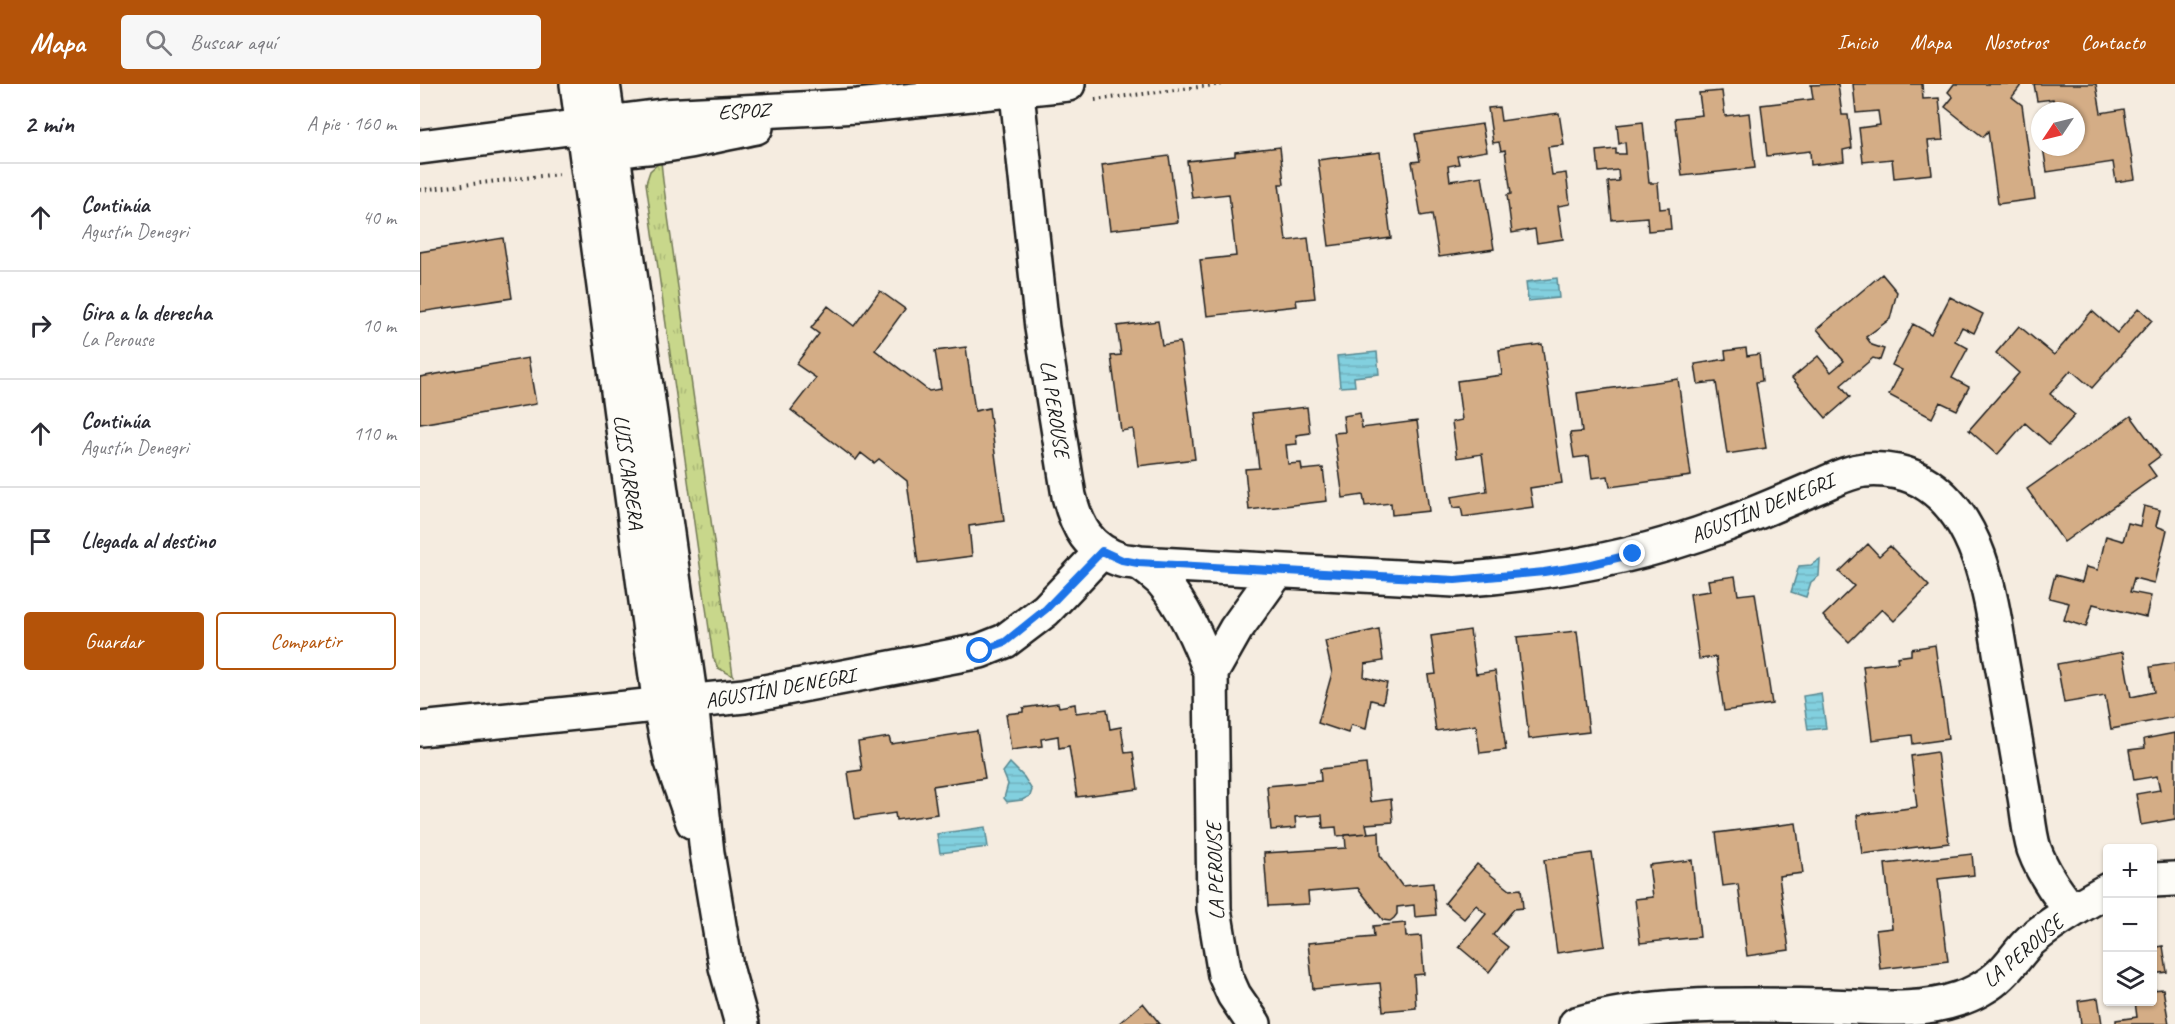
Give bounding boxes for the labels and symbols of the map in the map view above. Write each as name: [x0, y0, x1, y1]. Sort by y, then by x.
street label: ESPOZ: [718, 97, 773, 125]
north arrow: [2031, 102, 2085, 156]
street label: LA PEROUSE: [1034, 359, 1076, 462]
street label: LUIS CARRERA: [608, 413, 650, 531]
street label: AGUSTÍN DENEGRI: [1687, 466, 1841, 548]
route end: [1619, 540, 1645, 566]
route start: [966, 637, 992, 663]
street label: AGUSTÍN DENEGRI: [703, 661, 861, 714]
street label: LA PEROUSE: [1200, 819, 1230, 920]
street label: LA PEROUSE: [1977, 907, 2070, 993]

